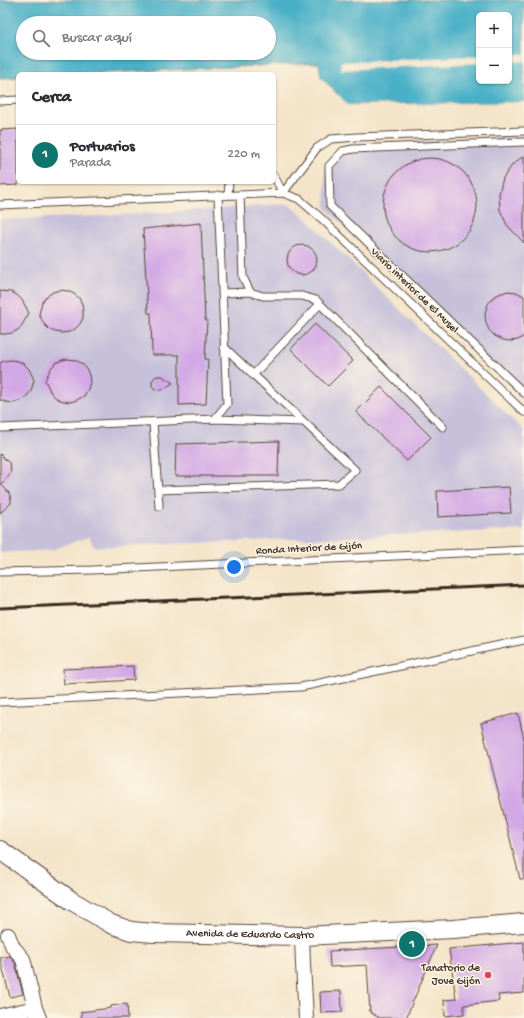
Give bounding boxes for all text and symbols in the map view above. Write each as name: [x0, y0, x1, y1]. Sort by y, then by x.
map controls: [476, 12, 512, 84]
button: +: [476, 12, 512, 48]
search box: [16, 16, 276, 60]
icon: search: [30, 27, 52, 49]
text: Buscar aquí: [62, 29, 132, 47]
button: −: [476, 48, 512, 84]
text: Cerca: [32, 88, 71, 108]
text: Portuarios: [70, 138, 135, 156]
text: 1: [42, 147, 48, 162]
text: 220 m: [228, 147, 260, 162]
text: Parada: [70, 156, 111, 171]
street label: Viario interior de El Musel: [367, 245, 461, 336]
street label: Ronda Interior de Gijón: [255, 540, 363, 558]
your location: [224, 557, 244, 577]
street label: Avenida de Eduardo Castro: [186, 928, 315, 942]
pin: 1: [399, 929, 425, 959]
place label: Tanatorio de Jove Gijón: [420, 963, 481, 988]
marker: Tanatorio de Jove Gijón: [483, 970, 493, 980]

